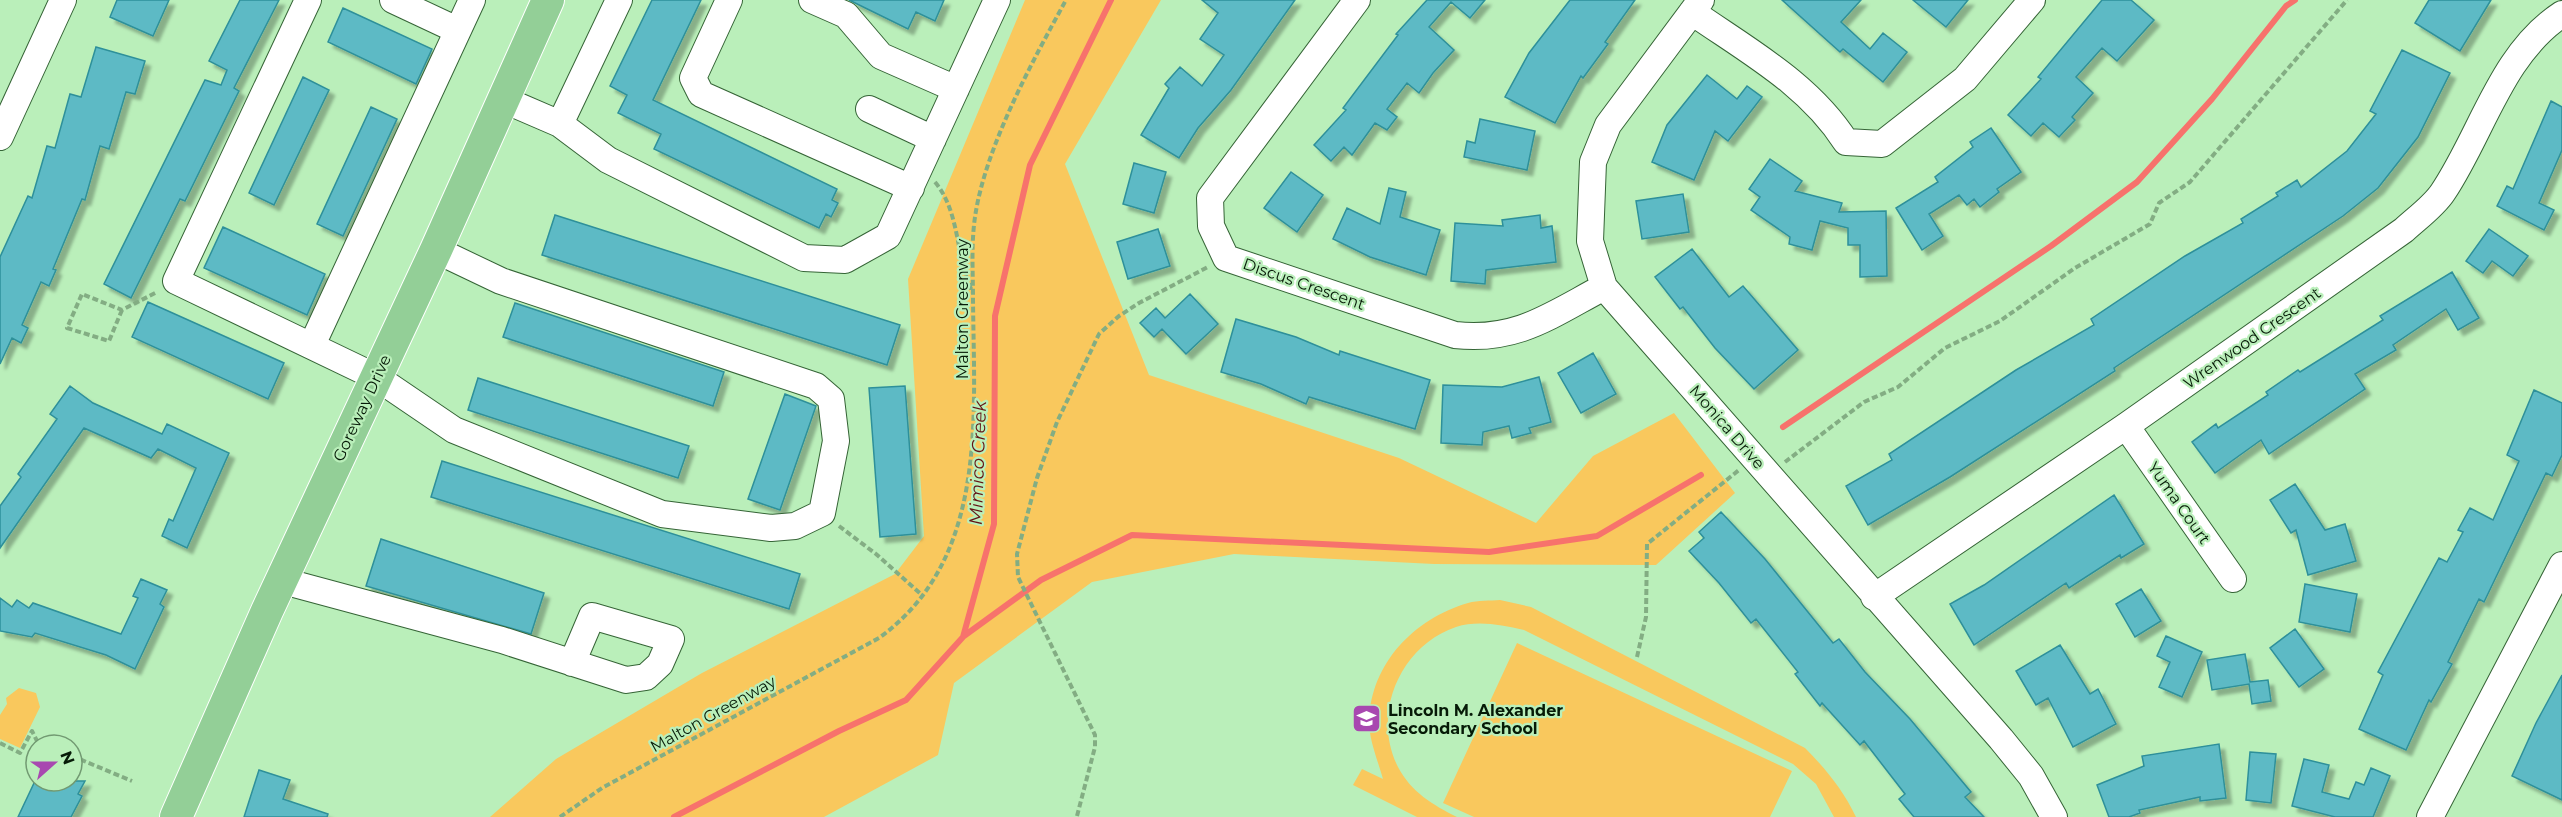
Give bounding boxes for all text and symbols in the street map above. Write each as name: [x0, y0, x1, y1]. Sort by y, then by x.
street label: Malton Greenway: [953, 239, 972, 379]
street label: Discus Crescent: [1240, 254, 1368, 314]
street label: Wrenwood Crescent: [2180, 283, 2325, 393]
street label: Goreway Drive: [329, 352, 395, 464]
street label: Monica Drive: [1685, 381, 1769, 473]
water label: Mimico Creek: [965, 399, 991, 526]
street label: Yuma Court: [2144, 458, 2215, 548]
street label: Malton Greenway: [647, 672, 779, 756]
place label: Lincoln M. Alexander Secondary School: [1388, 701, 1563, 738]
school or university icon: Lincoln M. Alexander Secondary School: [1351, 703, 1383, 735]
north arrow: [24, 733, 84, 793]
text: N: [56, 748, 79, 767]

